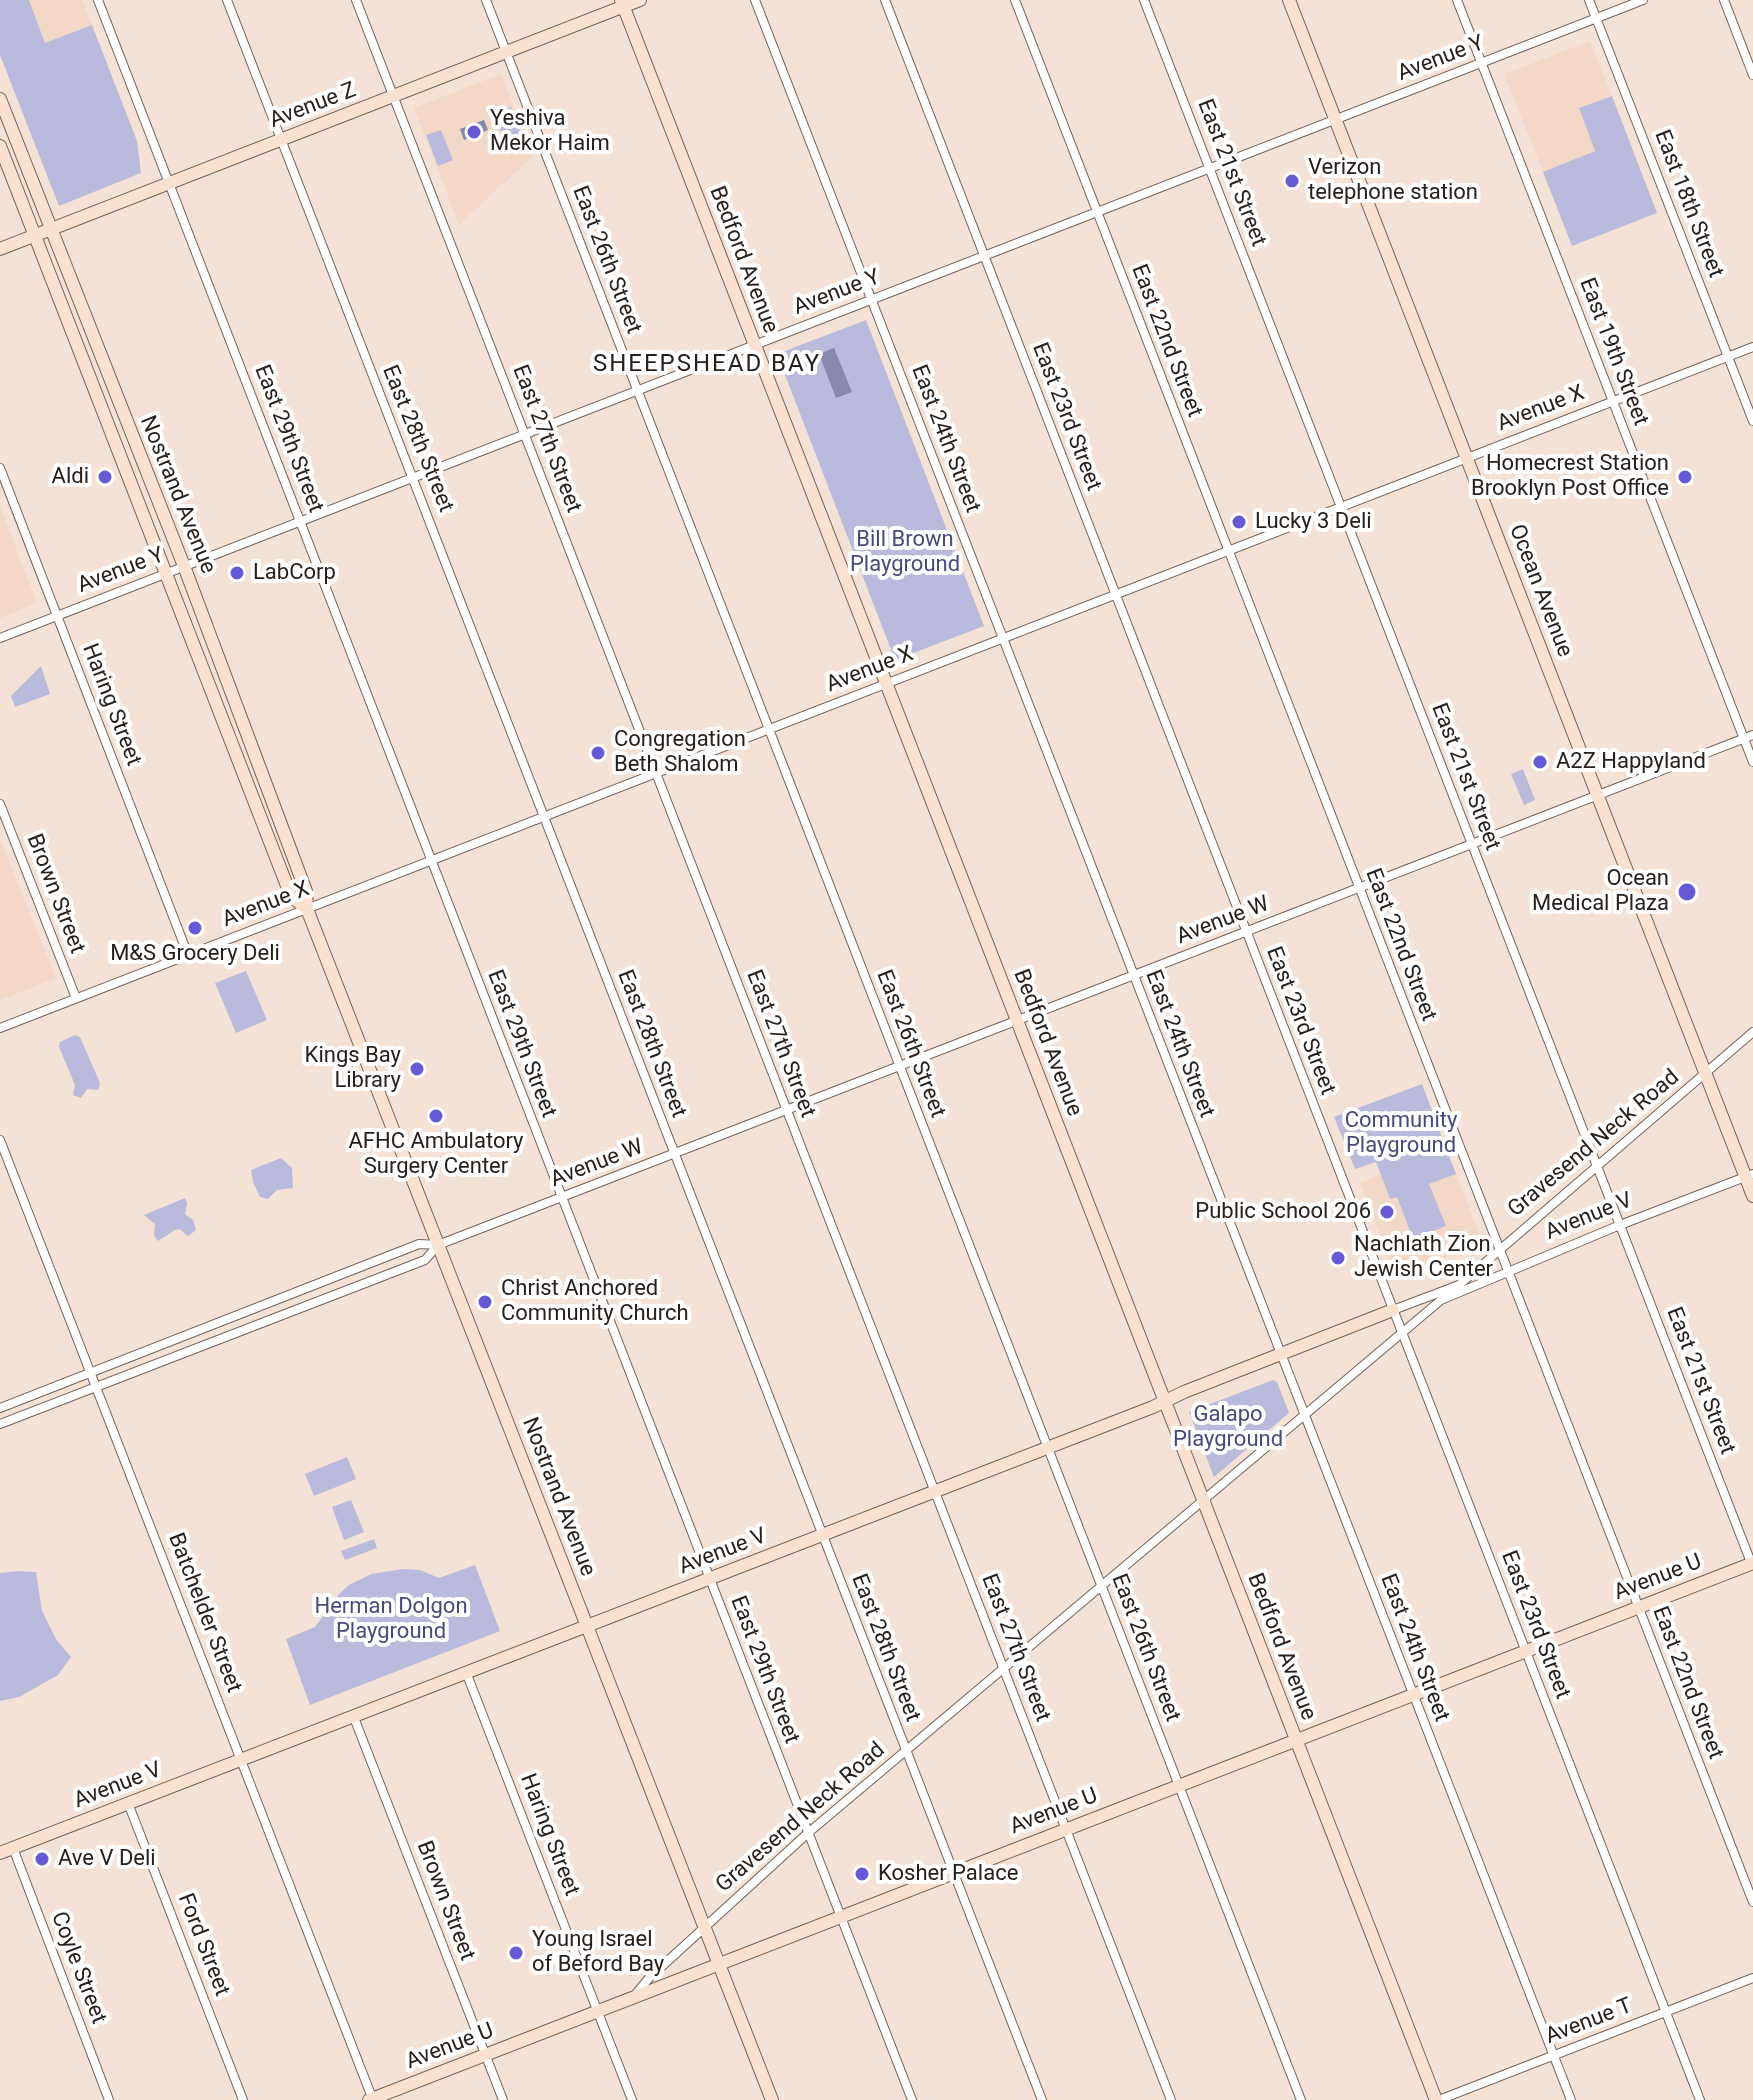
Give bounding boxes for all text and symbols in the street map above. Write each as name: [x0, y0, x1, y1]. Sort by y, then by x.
street label: Avenue Y: [1394, 30, 1488, 88]
street label: Avenue Z: [266, 77, 360, 135]
street label: East 21st Street: [1191, 96, 1271, 250]
place label: Yeshiva Mekor Haim: [490, 106, 610, 158]
marker: Yeshiva Mekor Haim: [465, 123, 483, 141]
street label: East 18th Street: [1648, 126, 1728, 282]
place label: Verizon telephone station: [1308, 155, 1478, 206]
marker: Verizon telephone station: [1283, 172, 1301, 190]
street label: East 26th Street: [566, 182, 646, 338]
street label: Bedford Avenue: [703, 183, 783, 337]
street label: East 22nd Street: [1125, 261, 1207, 421]
street label: Avenue Y: [790, 264, 884, 322]
street label: East 19th Street: [1573, 274, 1653, 430]
street label: East 23rd Street: [1026, 339, 1106, 495]
district label: SHEEPSHEAD BAY: [593, 351, 821, 379]
street label: East 29th Street: [248, 361, 328, 517]
street label: East 27th Street: [506, 361, 586, 517]
street label: East 24th Street: [905, 361, 985, 517]
street label: East 28th Street: [376, 362, 458, 516]
street label: Avenue X: [1494, 380, 1588, 438]
street label: Nostrand Avenue: [133, 412, 221, 578]
place label: Homecrest Station Brooklyn Post Office: [1471, 451, 1669, 502]
place label: Aldi: [52, 464, 89, 490]
marker: Aldi: [96, 468, 114, 486]
marker: Homecrest Station Brooklyn Post Office: [1676, 468, 1694, 486]
place label: Lucky 3 Deli: [1255, 509, 1372, 535]
marker: Lucky 3 Deli: [1230, 513, 1248, 531]
street label: Ocean Avenue: [1503, 521, 1577, 661]
park label: Bill Brown Playground: [850, 527, 960, 578]
street label: Avenue Y: [74, 542, 168, 600]
place label: LabCorp: [253, 560, 336, 586]
marker: LabCorp: [228, 564, 246, 582]
street label: Haring Street: [76, 640, 146, 770]
street label: Avenue X: [823, 641, 917, 699]
street label: East 21st Street: [1425, 700, 1505, 854]
place label: Congregation Beth Shalom: [614, 727, 746, 778]
marker: Congregation Beth Shalom: [589, 744, 607, 762]
place label: A2Z Happyland: [1556, 749, 1706, 775]
marker: A2Z Happyland: [1531, 753, 1549, 771]
street label: Brown Street: [20, 831, 90, 957]
street label: East 22nd Street: [1359, 865, 1441, 1025]
place label: Ocean Medical Plaza: [1532, 866, 1669, 918]
street label: Avenue X: [219, 876, 313, 934]
marker: Ocean Medical Plaza: [1676, 881, 1698, 903]
street label: Avenue W: [1173, 891, 1273, 951]
marker: M&S Grocery Deli: [186, 919, 204, 937]
place label: M&S Grocery Deli: [110, 941, 280, 967]
street label: East 23rd Street: [1260, 943, 1340, 1099]
street label: East 29th Street: [481, 966, 561, 1122]
street label: East 28th Street: [611, 966, 691, 1122]
street label: East 27th Street: [740, 966, 820, 1122]
street label: East 26th Street: [870, 966, 950, 1122]
street label: Bedford Avenue: [1007, 966, 1087, 1120]
street label: East 24th Street: [1139, 966, 1219, 1122]
place label: Kings Bay Library: [305, 1043, 401, 1094]
marker: Kings Bay Library: [408, 1060, 426, 1078]
street label: Gravesend Neck Road: [1503, 1065, 1685, 1223]
marker: AFHC Ambulatory Surgery Center: [427, 1107, 445, 1125]
park label: Community Playground: [1345, 1108, 1457, 1160]
place label: AFHC Ambulatory Surgery Center: [348, 1129, 524, 1180]
street label: Avenue W: [547, 1134, 647, 1194]
street label: Avenue V: [1542, 1188, 1636, 1246]
place label: Public School 206: [1195, 1199, 1371, 1225]
marker: Public School 206: [1378, 1203, 1396, 1221]
place label: Nachlath Zion Jewish Center: [1354, 1232, 1493, 1284]
marker: Nachlath Zion Jewish Center: [1329, 1249, 1347, 1267]
place label: Christ Anchored Community Church: [501, 1276, 689, 1328]
marker: Christ Anchored Community Church: [476, 1293, 494, 1311]
street label: East 21st Street: [1660, 1304, 1740, 1458]
park label: Galapo Playground: [1173, 1402, 1283, 1454]
street label: Nostrand Avenue: [516, 1414, 600, 1580]
street label: Avenue V: [676, 1523, 770, 1581]
street label: Batchelder Street: [161, 1530, 247, 1696]
street label: East 23rd Street: [1495, 1547, 1575, 1703]
street label: Avenue U: [1610, 1549, 1706, 1607]
street label: East 28th Street: [845, 1570, 925, 1726]
street label: East 27th Street: [975, 1570, 1055, 1726]
street label: East 26th Street: [1105, 1570, 1185, 1726]
street label: Bedford Avenue: [1241, 1570, 1321, 1724]
street label: East 24th Street: [1374, 1570, 1454, 1726]
street label: East 29th Street: [724, 1592, 804, 1748]
park label: Herman Dolgon Playground: [314, 1594, 468, 1646]
street label: East 22nd Street: [1646, 1603, 1728, 1763]
street label: Gravesend Neck Road: [711, 1738, 891, 1898]
street label: Avenue V: [71, 1757, 165, 1815]
street label: Haring Street: [514, 1770, 584, 1900]
street label: Avenue U: [1006, 1783, 1102, 1841]
street label: Brown Street: [410, 1838, 480, 1964]
place label: Ave V Deli: [58, 1846, 156, 1872]
marker: Ave V Deli: [33, 1850, 51, 1868]
place label: Kosher Palace: [878, 1861, 1018, 1887]
marker: Kosher Palace: [853, 1865, 871, 1883]
street label: Ford Street: [171, 1890, 235, 2000]
street label: Coyle Street: [45, 1908, 111, 2028]
place label: Young Israel of Beford Bay: [532, 1927, 664, 1978]
marker: Young Israel of Beford Bay: [507, 1944, 525, 1962]
street label: Avenue T: [1542, 1993, 1636, 2051]
street label: Avenue U: [402, 2018, 498, 2076]

